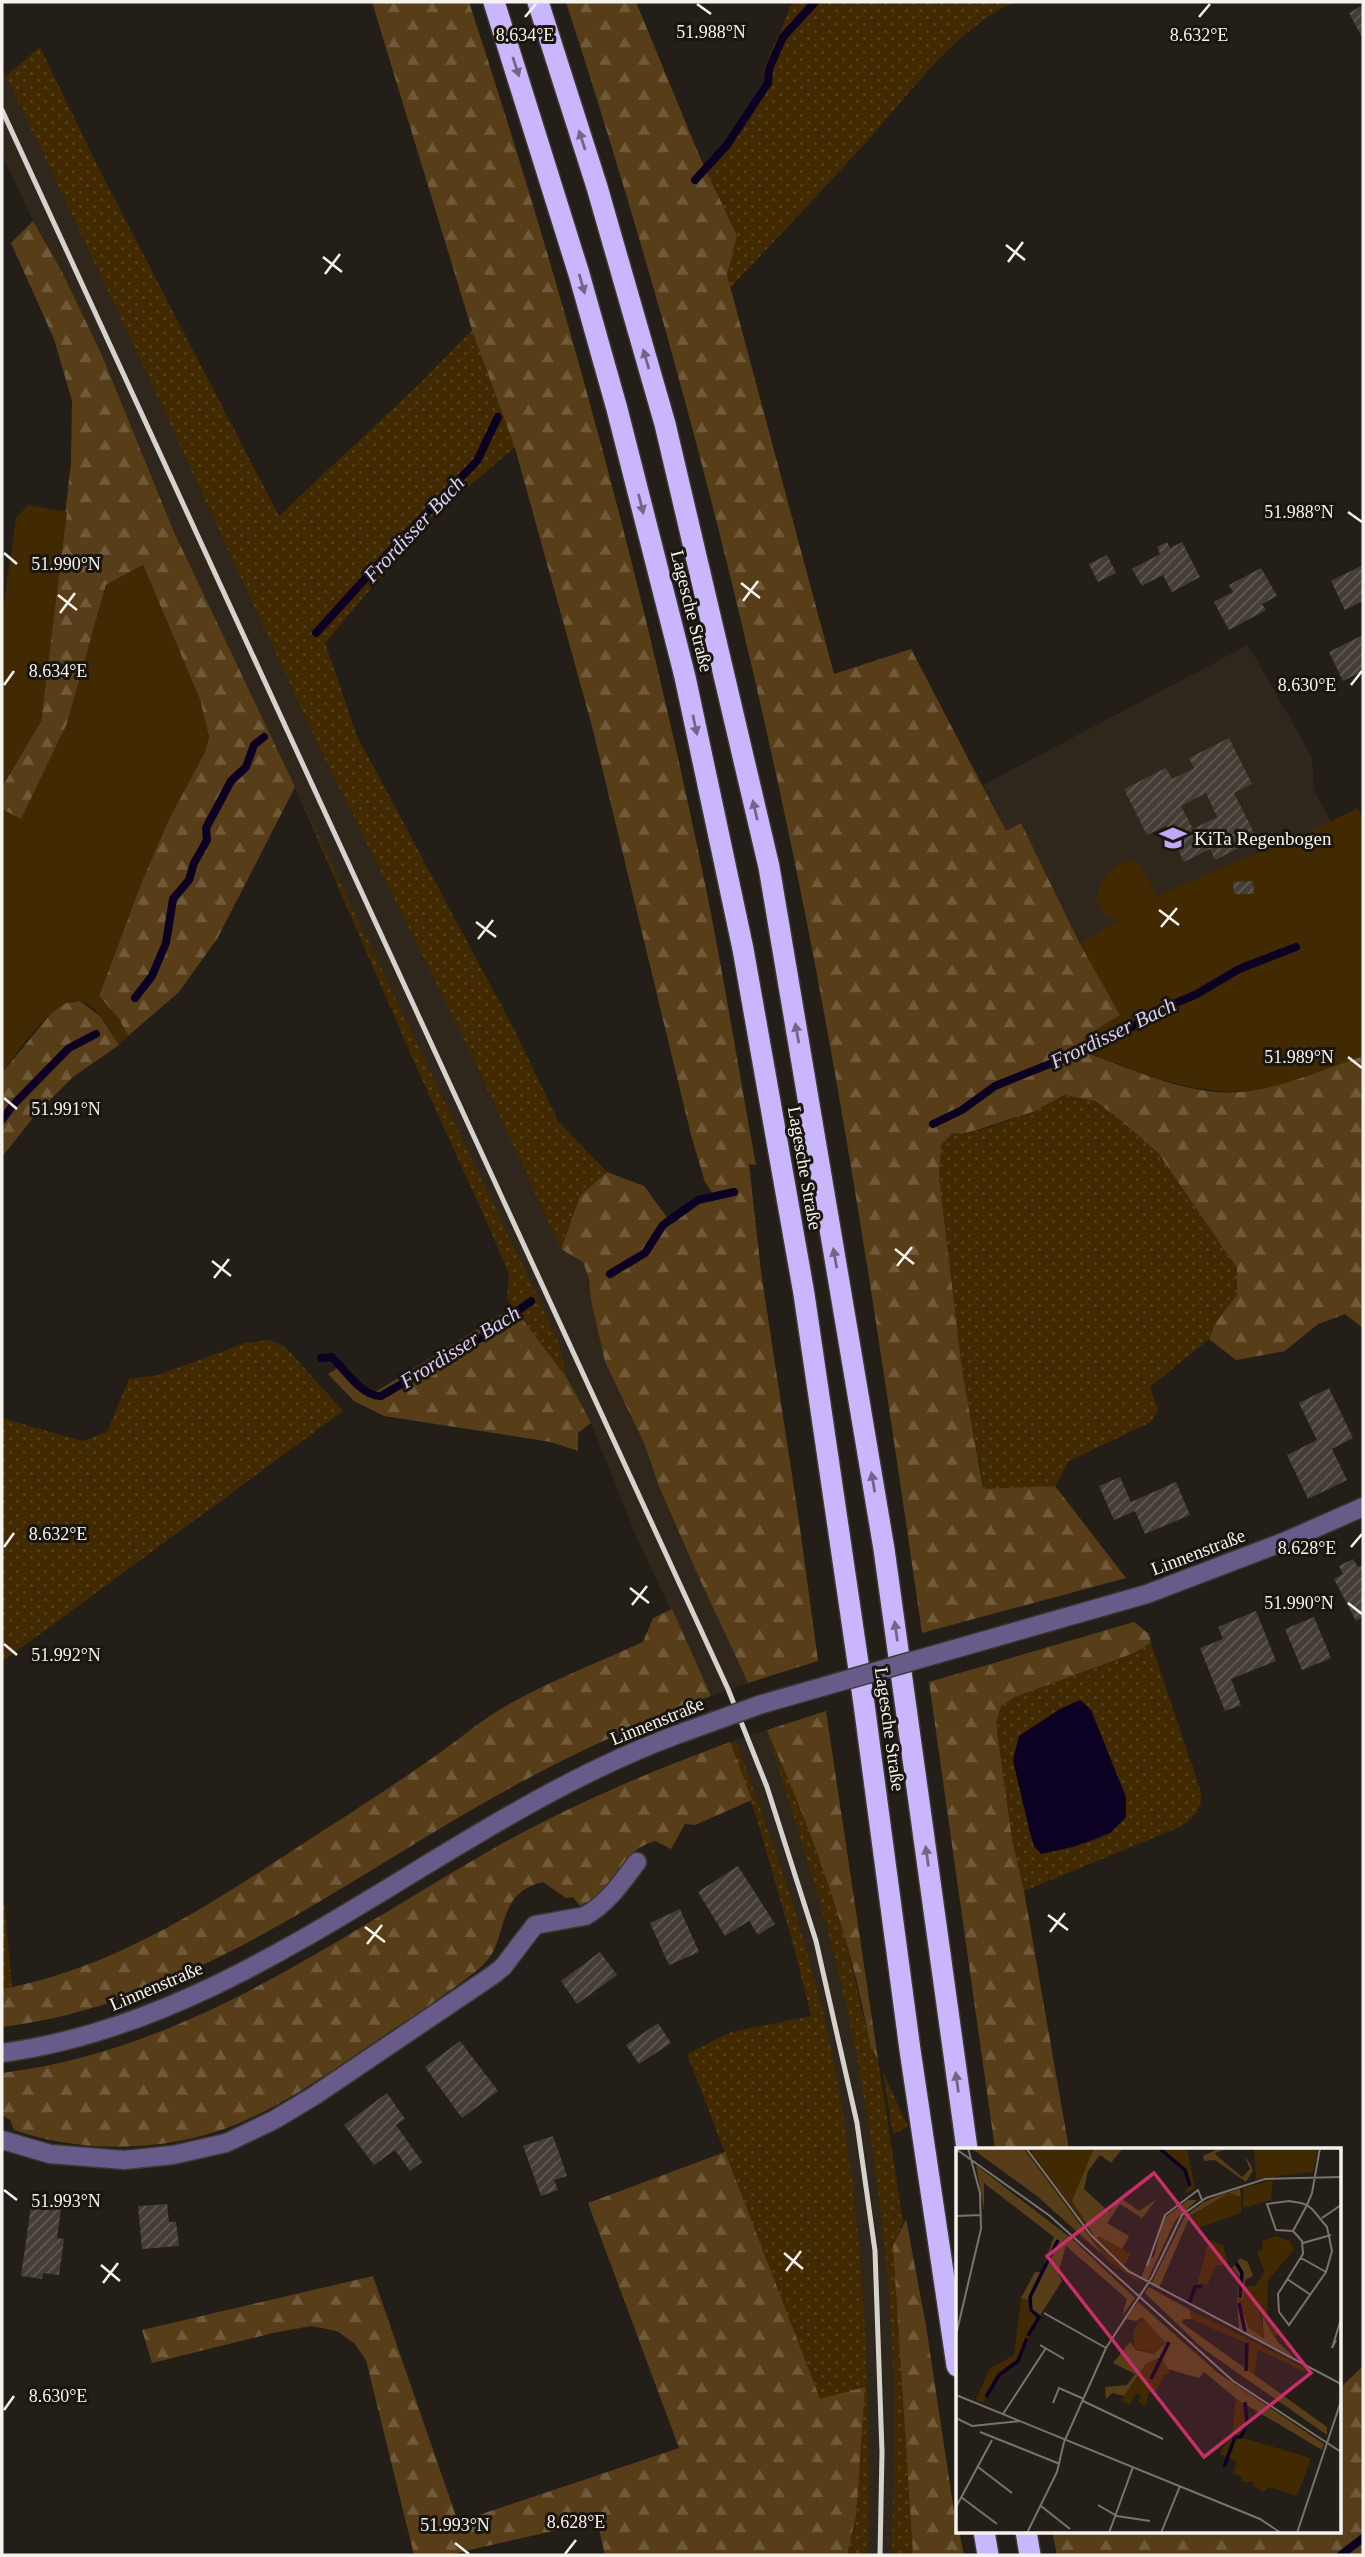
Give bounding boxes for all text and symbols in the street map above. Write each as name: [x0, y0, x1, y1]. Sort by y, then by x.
text: 51.988°N: [676, 22, 746, 42]
text: 8.634°E: [496, 25, 554, 45]
text: 8.632°E: [1170, 25, 1228, 45]
one-way arrow: [511, 56, 521, 77]
one-way arrow: [577, 130, 587, 151]
one-way arrow: [577, 274, 587, 295]
one-way arrow: [640, 348, 651, 370]
water label: Frordisser Bach: [358, 471, 469, 588]
one-way arrow: [636, 493, 647, 515]
text: 51.988°N: [1264, 502, 1334, 522]
street label: Lagesche Straße: [667, 548, 717, 674]
text: 51.990°N: [31, 554, 101, 574]
text: 8.634°E: [29, 661, 87, 681]
text: 8.630°E: [1278, 675, 1336, 695]
one-way arrow: [690, 714, 701, 736]
one-way arrow: [749, 799, 760, 821]
school or university icon: KiTa Regenbogen: [1158, 823, 1188, 853]
place label: KiTa Regenbogen: [1194, 828, 1332, 849]
water label: Frordisser Bach: [1045, 992, 1180, 1074]
one-way arrow: [791, 1022, 802, 1044]
text: 51.989°N: [1264, 1047, 1334, 1067]
text: 51.991°N: [31, 1099, 101, 1119]
street label: Lagesche Straße: [784, 1105, 826, 1231]
one-way arrow: [829, 1247, 840, 1269]
water label: Frordisser Bach: [395, 1301, 524, 1394]
one-way arrow: [867, 1471, 878, 1493]
text: 8.632°E: [29, 1524, 87, 1544]
street label: Linnenstraße: [1148, 1524, 1248, 1580]
text: 8.628°E: [1278, 1538, 1336, 1558]
text: 51.990°N: [1264, 1593, 1334, 1613]
one-way arrow: [890, 1620, 901, 1642]
text: 51.992°N: [31, 1645, 101, 1665]
street label: Lagesche Straße: [871, 1666, 909, 1792]
street label: Linnenstraße: [607, 1693, 707, 1749]
one-way arrow: [921, 1845, 932, 1867]
street label: Linnenstraße: [106, 1957, 206, 2015]
one-way arrow: [952, 2070, 963, 2092]
inset map: [956, 2148, 1340, 2532]
text: 51.993°N: [31, 2191, 101, 2211]
text: 8.630°E: [29, 2386, 87, 2406]
text: 8.628°E: [547, 2512, 605, 2532]
text: 51.993°N: [420, 2515, 490, 2535]

